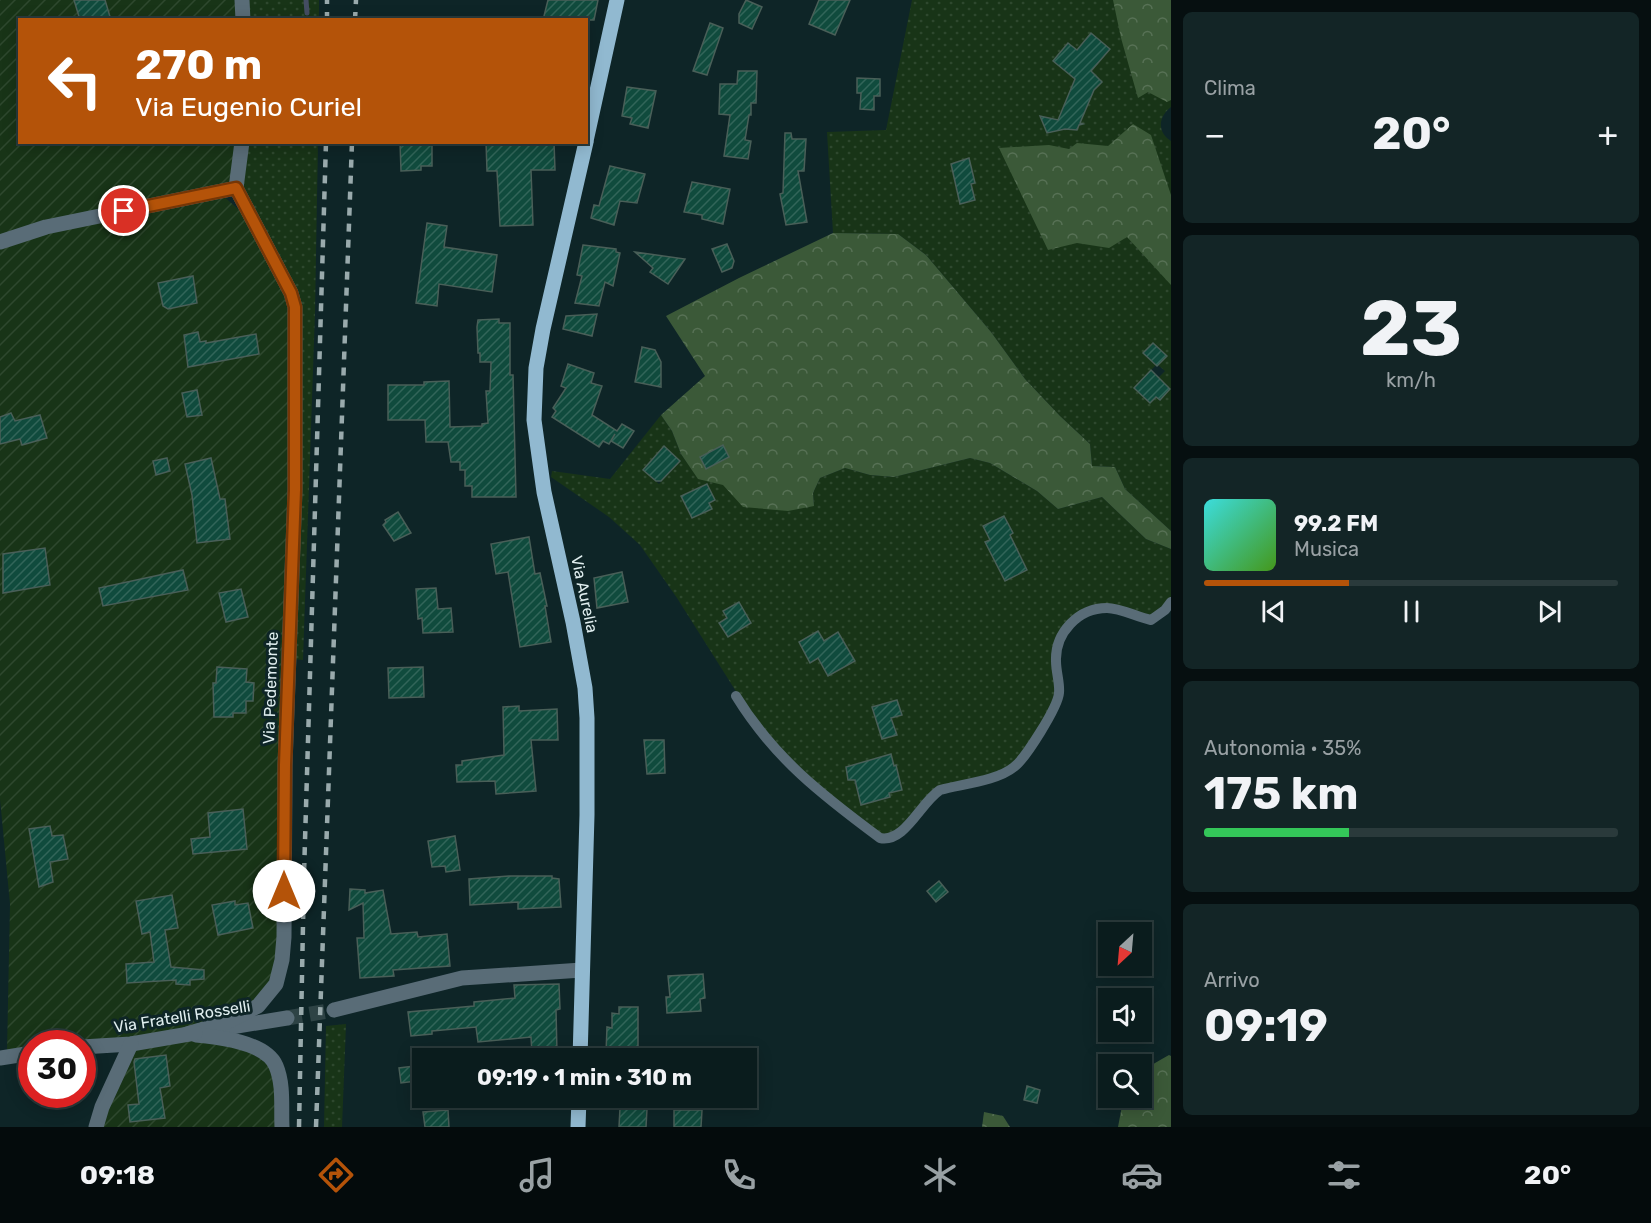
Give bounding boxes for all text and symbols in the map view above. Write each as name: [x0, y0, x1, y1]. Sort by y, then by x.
text: 270 m: [135, 40, 262, 90]
icon: left: [36, 42, 114, 120]
text: Clima: [1204, 76, 1256, 100]
text: Via Eugenio Curiel: [135, 91, 362, 123]
text: 20°: [1372, 107, 1451, 160]
text: −: [1204, 115, 1225, 154]
text: +: [1597, 115, 1618, 154]
pin: [98, 185, 149, 236]
icon: arrive: [107, 194, 140, 227]
text: 23: [1360, 282, 1462, 375]
text: km/h: [1386, 368, 1436, 392]
text: 99.2 FM: [1294, 510, 1378, 537]
text: Musica: [1294, 537, 1359, 561]
street label: Via Aurelia: [567, 554, 602, 634]
icon: previous: [1257, 595, 1290, 628]
icon: pause: [1395, 595, 1428, 628]
icon: next: [1533, 595, 1566, 628]
street label: Via Pedemonte: [259, 631, 282, 745]
text: Autonomia · 35%: [1204, 736, 1361, 760]
text: 175 km: [1204, 767, 1358, 820]
position arrow: [252, 859, 316, 923]
north arrow: [1098, 922, 1152, 976]
map controls: [1098, 922, 1152, 1108]
text: Arrivo: [1204, 968, 1260, 992]
button: sound: [1098, 988, 1152, 1042]
street label: Via Fratelli Rosselli: [112, 996, 252, 1037]
text: 09:19: [1204, 999, 1328, 1052]
speed limit sign: 30: [18, 1030, 96, 1108]
button: search: [1098, 1054, 1152, 1108]
text: 09:19 · 1 min · 310 m: [477, 1064, 692, 1091]
icon: directions: [315, 1154, 357, 1196]
icon: music: [516, 1154, 558, 1196]
icon: phone: [718, 1154, 760, 1196]
icon: climate: [919, 1154, 961, 1196]
icon: car: [1121, 1154, 1163, 1196]
icon: filters: [1323, 1154, 1365, 1196]
text: 09:18: [80, 1159, 155, 1191]
text: 20°: [1524, 1159, 1571, 1191]

